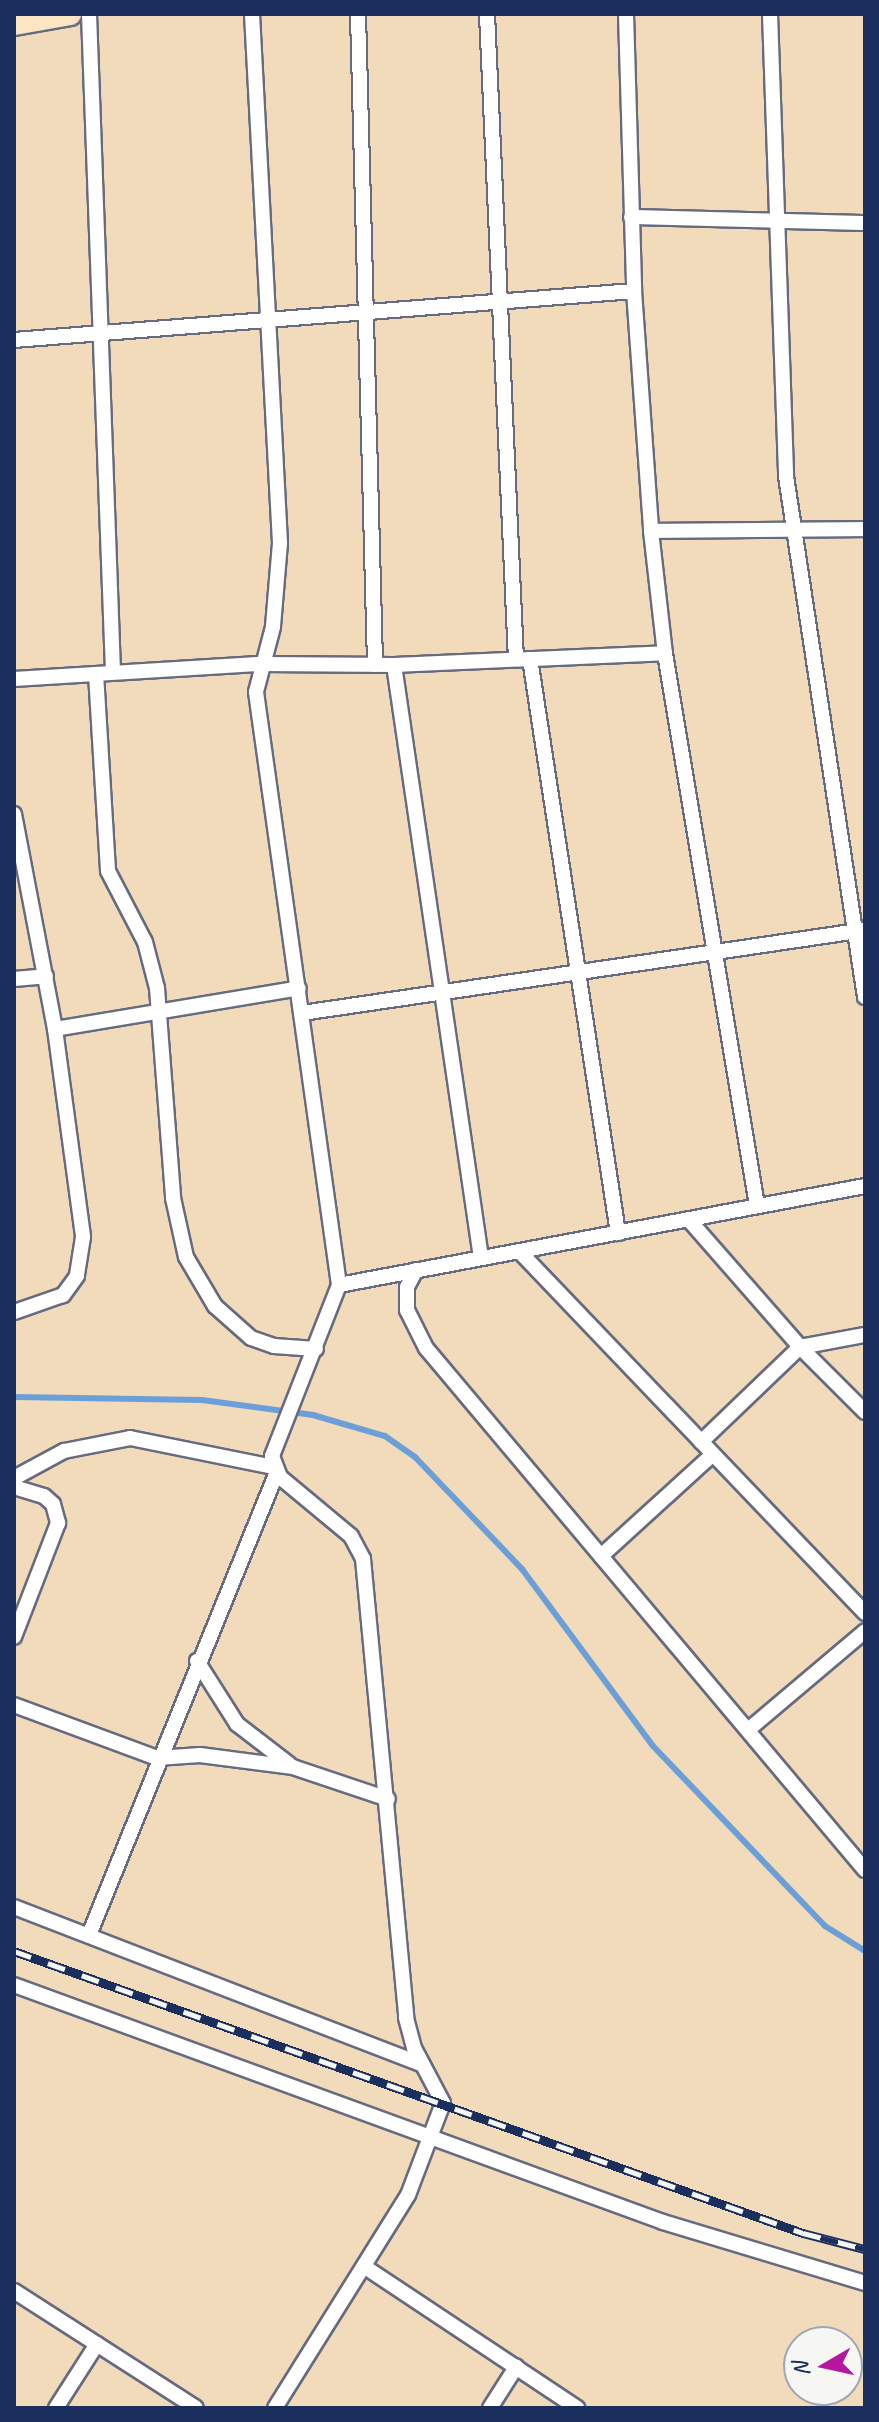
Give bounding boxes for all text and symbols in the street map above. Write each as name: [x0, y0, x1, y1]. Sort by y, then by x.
north arrow: [783, 2326, 863, 2406]
text: N: [786, 2361, 816, 2378]

